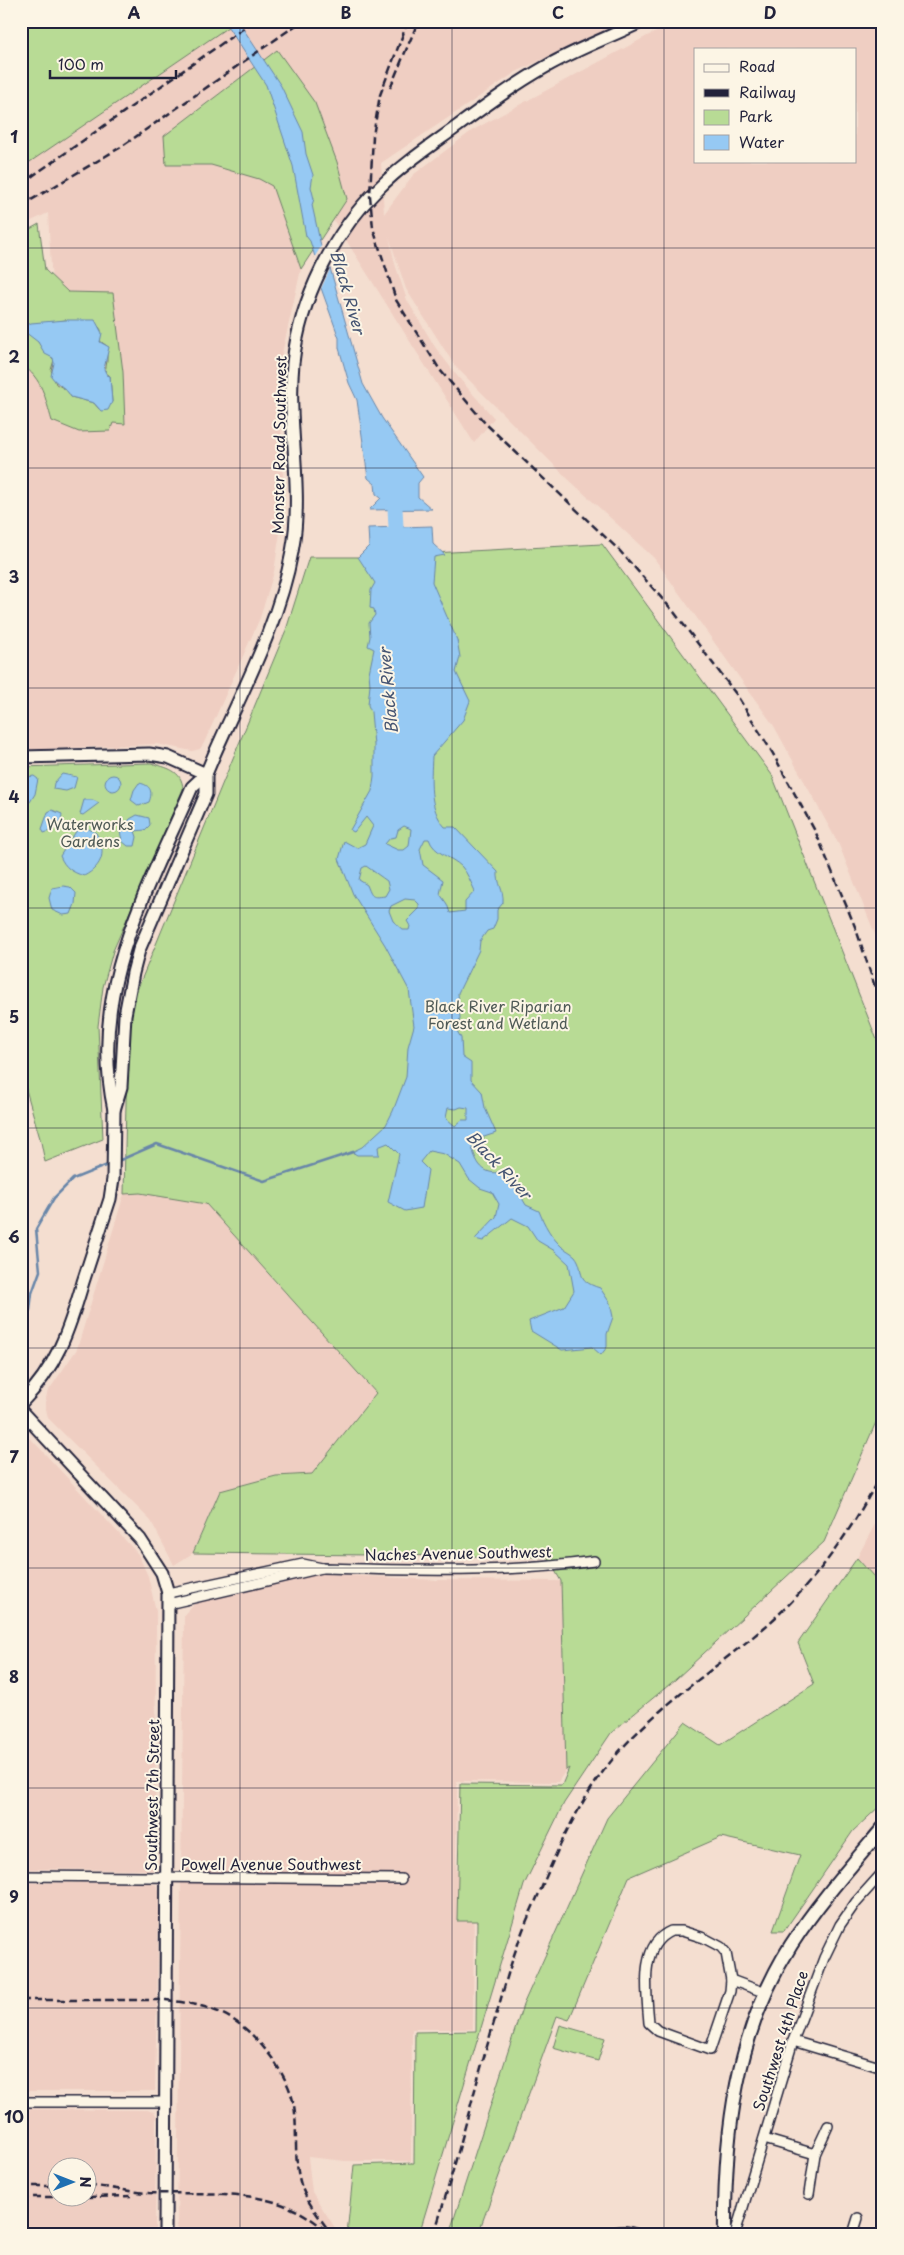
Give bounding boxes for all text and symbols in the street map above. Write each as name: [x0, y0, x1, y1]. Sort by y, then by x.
text: A: [128, 0, 141, 24]
text: B: [341, 0, 352, 24]
text: C: [552, 0, 564, 24]
text: D: [764, 0, 776, 24]
scale bar: [50, 48, 176, 80]
legend: [694, 48, 856, 162]
text: 100 m: [58, 52, 104, 75]
text: Road: [739, 54, 775, 77]
text: Railway: [739, 80, 796, 103]
text: Park: [739, 104, 773, 127]
text: 1: [10, 124, 18, 148]
text: Water: [739, 130, 784, 153]
water label: Black River: [326, 247, 373, 339]
text: 2: [8, 344, 20, 368]
street label: Monster Road Southwest: [265, 355, 292, 534]
text: 3: [9, 564, 19, 588]
water label: Black River: [371, 644, 403, 735]
text: 4: [9, 784, 20, 808]
park label: Waterworks Gardens: [46, 812, 134, 852]
park label: Black River Riparian Forest and Wetland: [424, 994, 572, 1034]
text: 5: [9, 1004, 19, 1028]
water label: Black River: [462, 1125, 540, 1206]
text: 6: [8, 1224, 20, 1248]
text: 7: [9, 1444, 19, 1468]
street label: Naches Avenue Southwest: [364, 1539, 552, 1566]
text: 8: [9, 1664, 19, 1688]
street label: Southwest 7th Street: [139, 1719, 164, 1871]
street label: Powell Avenue Southwest: [181, 1852, 361, 1875]
text: 9: [9, 1884, 19, 1908]
street label: Southwest 4th Place: [746, 1967, 813, 2114]
text: 10: [4, 2104, 24, 2128]
north arrow: [48, 2158, 98, 2208]
text: N: [75, 2176, 96, 2188]

